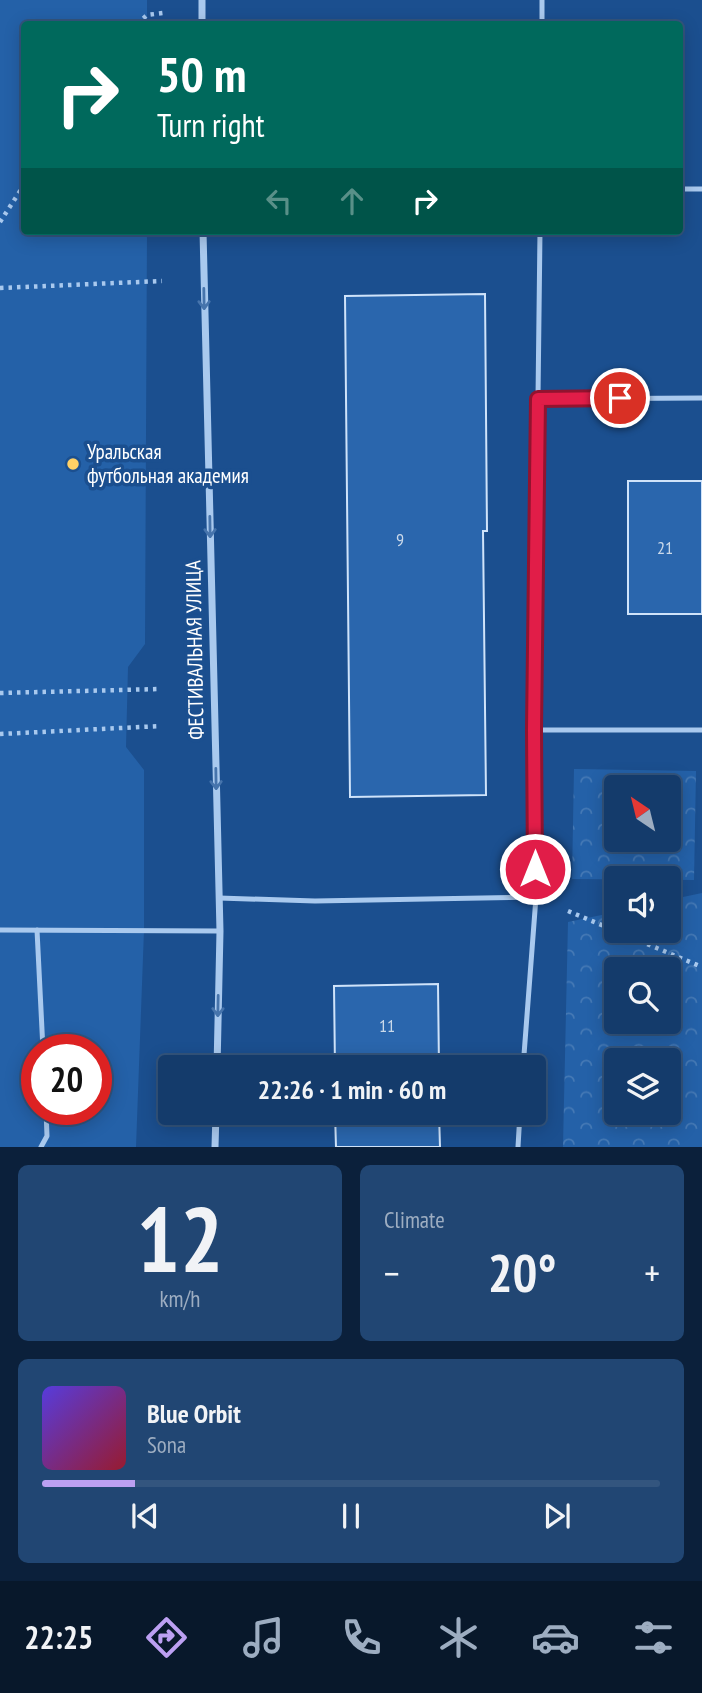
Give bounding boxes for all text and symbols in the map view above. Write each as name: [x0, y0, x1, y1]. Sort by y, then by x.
text: 50 m: [157, 42, 246, 106]
icon: right: [42, 49, 133, 140]
text: Turn right: [157, 104, 265, 146]
icon: left: [260, 182, 298, 220]
icon: ahead: [333, 182, 371, 220]
icon: right: [406, 182, 444, 220]
one-way arrow: [198, 287, 211, 310]
pin: [590, 368, 650, 428]
icon: arrive: [601, 379, 639, 417]
place label: Уральская футбольная академия: [87, 438, 249, 489]
marker: Уральская футбольная академия: [65, 456, 81, 472]
one-way arrow: [203, 515, 216, 538]
house number: 9: [396, 528, 404, 551]
house number: 21: [657, 536, 673, 559]
street label: ФЕСТИВАЛЬНАЯ УЛИЦА: [179, 560, 210, 740]
one-way arrow: [209, 767, 222, 790]
north arrow: [604, 775, 681, 852]
map controls: [604, 775, 681, 1125]
position arrow: [498, 832, 572, 906]
button: sound: [604, 866, 681, 943]
button: search: [604, 957, 681, 1034]
one-way arrow: [211, 994, 225, 1017]
house number: 11: [379, 1014, 395, 1037]
speed limit sign: 20: [21, 1034, 112, 1125]
button: layers: [604, 1048, 681, 1125]
text: 22:26 · 1 min · 60 m: [258, 1073, 446, 1106]
text: 12: [137, 1179, 224, 1297]
text: Climate: [384, 1205, 445, 1234]
text: 20°: [488, 1239, 556, 1306]
text: −: [384, 1248, 400, 1297]
text: +: [644, 1248, 660, 1297]
text: km/h: [160, 1284, 200, 1313]
text: Blue Orbit: [147, 1397, 241, 1430]
text: Sona: [147, 1430, 186, 1459]
icon: previous: [126, 1497, 164, 1535]
icon: pause: [332, 1497, 370, 1535]
icon: next: [538, 1497, 576, 1535]
icon: directions: [142, 1613, 191, 1662]
icon: music: [239, 1613, 288, 1662]
icon: phone: [337, 1613, 386, 1662]
icon: climate: [434, 1613, 483, 1662]
icon: car: [531, 1613, 580, 1662]
icon: filters: [629, 1613, 678, 1662]
text: 22:25: [24, 1616, 93, 1658]

